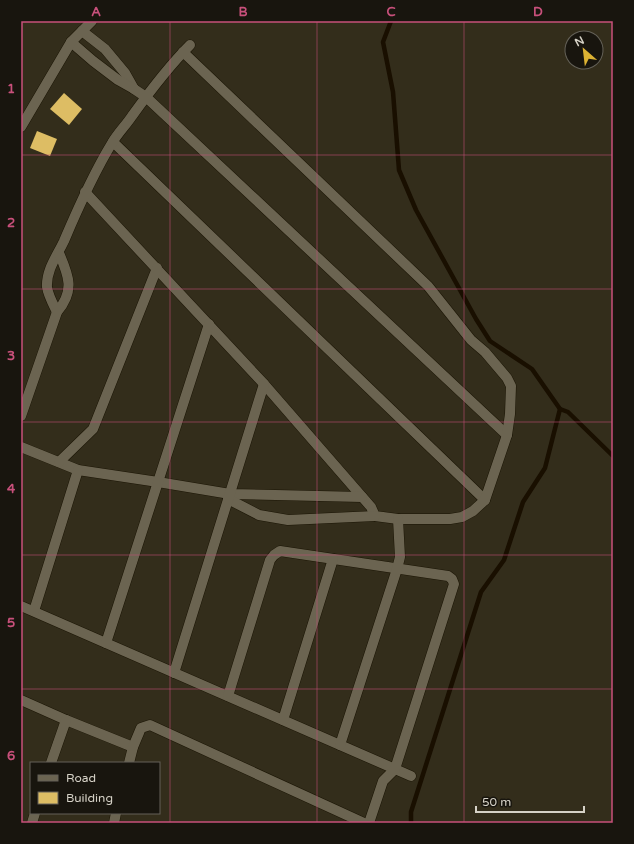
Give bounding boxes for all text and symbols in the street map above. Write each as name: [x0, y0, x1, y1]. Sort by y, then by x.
text: A: [91, 4, 101, 20]
text: B: [238, 4, 248, 20]
text: C: [386, 4, 396, 20]
text: D: [533, 4, 543, 20]
north arrow: [564, 30, 604, 70]
text: N: [573, 34, 586, 49]
text: 1: [7, 81, 15, 97]
text: 2: [7, 215, 15, 231]
text: 3: [7, 348, 15, 364]
text: 4: [7, 481, 16, 497]
text: 5: [7, 615, 15, 631]
text: 6: [7, 748, 15, 764]
legend: [30, 762, 160, 814]
text: Road: [66, 771, 96, 785]
scale bar: [476, 788, 584, 814]
text: Building: [66, 791, 113, 805]
text: 50 m: [482, 795, 511, 809]

